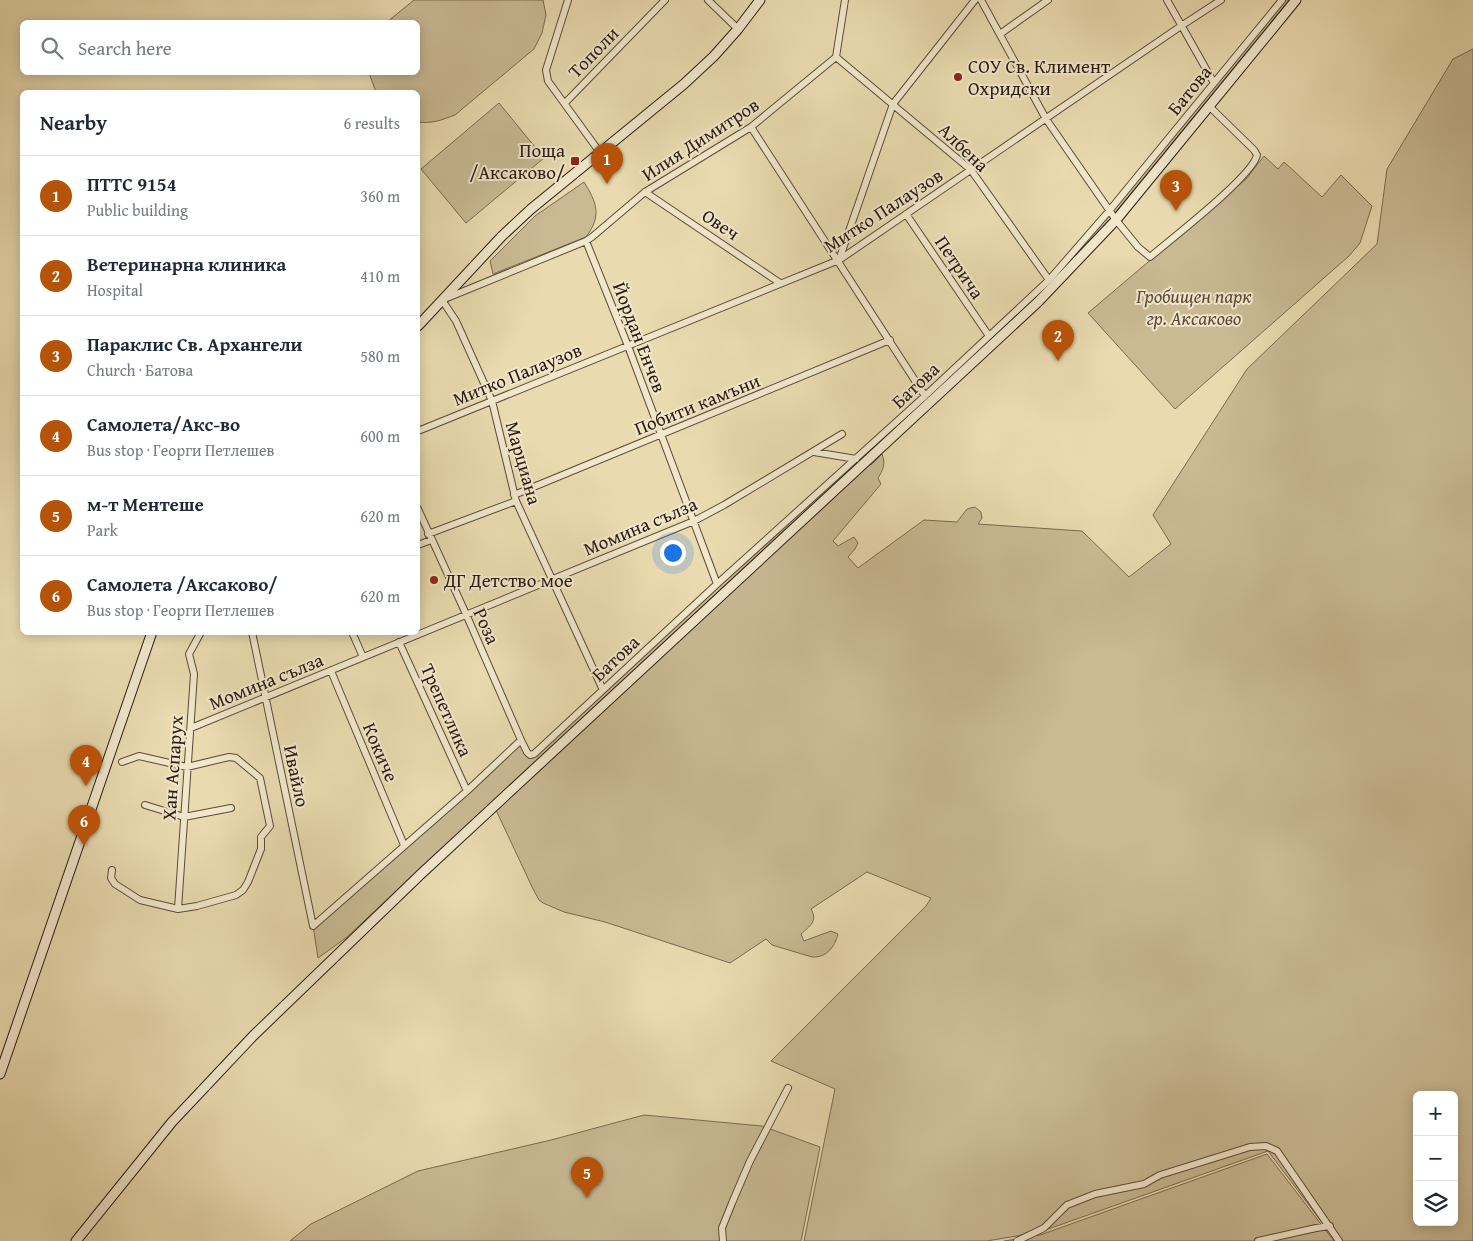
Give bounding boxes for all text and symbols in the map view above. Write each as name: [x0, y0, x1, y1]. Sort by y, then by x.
search box: [20, 20, 420, 75]
street label: Тополи: [561, 20, 625, 84]
icon: search: [38, 34, 66, 62]
text: Search here: [78, 34, 172, 62]
place label: СОУ Св. Климент Охридски: [968, 52, 1111, 102]
street label: Батова: [1160, 59, 1218, 121]
marker: СОУ Св. Климент Охридски: [952, 71, 964, 83]
street label: Илия Димитров: [636, 90, 764, 188]
text: Nearby: [40, 107, 107, 138]
text: 6 results: [343, 111, 400, 135]
street label: Албена: [932, 116, 996, 178]
place label: Поща /Аксаково/: [470, 136, 565, 186]
pin: 1: [591, 143, 623, 184]
marker: Поща /Аксаково/: [569, 155, 581, 167]
street label: Митко Палаузов: [818, 161, 948, 259]
text: ПТТС 9154: [87, 170, 177, 198]
pin: 3: [1160, 170, 1192, 211]
text: 1: [52, 184, 60, 208]
text: 360 m: [360, 184, 400, 208]
text: Public building: [87, 198, 188, 222]
street label: Овеч: [697, 201, 745, 247]
street label: Петрича: [929, 230, 991, 304]
text: Ветеринарна клиника: [87, 250, 286, 278]
text: 2: [52, 264, 60, 288]
text: 410 m: [360, 264, 400, 288]
text: Hospital: [87, 278, 143, 302]
street label: Йордан Енчев: [606, 278, 674, 396]
park label: Гробищен парк гр. Аксаково: [1135, 282, 1252, 332]
pin: 2: [1042, 320, 1074, 361]
text: Параклис Св. Архангели: [87, 330, 303, 358]
street label: Митко Палаузов: [448, 335, 586, 413]
text: 3: [52, 344, 60, 368]
text: 580 m: [360, 344, 400, 368]
street label: Батова: [885, 355, 945, 415]
text: Church · Батова: [87, 358, 193, 382]
street label: Побити камъни: [630, 366, 764, 442]
text: Самолета/Акс-во: [87, 410, 240, 438]
street label: Марциана: [499, 418, 549, 508]
text: 4: [52, 424, 60, 448]
text: 600 m: [360, 424, 400, 448]
text: Bus stop · Георги Петлешев: [87, 438, 274, 462]
street label: Момина сълза: [579, 489, 701, 563]
text: м-т Ментeше: [87, 490, 204, 518]
text: 5: [52, 504, 60, 528]
text: 620 m: [360, 504, 400, 528]
text: Park: [87, 518, 118, 542]
your location: [660, 540, 686, 566]
place label: ДГ Детство мое: [443, 566, 573, 594]
text: Самолета /Аксаково/: [87, 570, 277, 598]
marker: ДГ Детство мое: [428, 574, 440, 586]
text: 6: [52, 584, 60, 608]
text: 620 m: [360, 584, 400, 608]
text: Bus stop · Георги Петлешев: [87, 598, 274, 622]
street label: Роза: [467, 603, 507, 649]
street label: Батова: [585, 628, 645, 688]
street label: Момина сълза: [205, 645, 327, 717]
street label: Трепетлика: [414, 659, 480, 761]
street label: Хан Аспарух: [154, 714, 190, 822]
street label: Кокиче: [356, 718, 406, 786]
street label: Ивайло: [277, 742, 317, 810]
pin: 4: [70, 745, 102, 786]
pin: 6: [68, 805, 100, 846]
map controls: [1413, 1091, 1458, 1226]
button: +: [1413, 1091, 1458, 1136]
button: −: [1413, 1136, 1458, 1181]
pin: 5: [571, 1157, 603, 1198]
button: layers: [1413, 1181, 1458, 1226]

